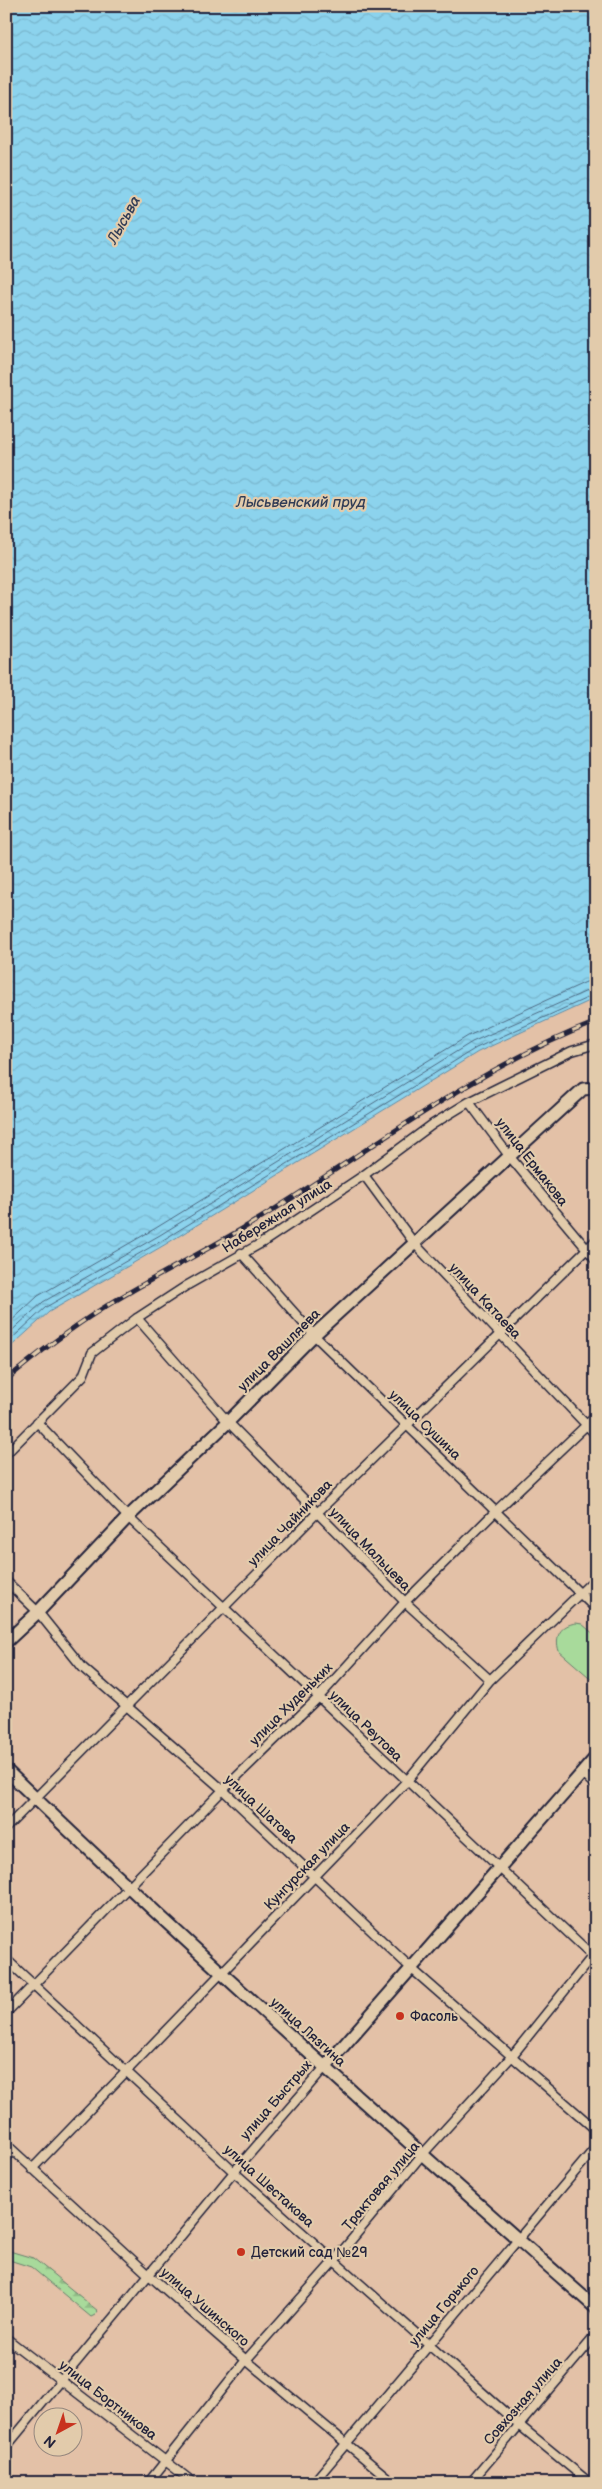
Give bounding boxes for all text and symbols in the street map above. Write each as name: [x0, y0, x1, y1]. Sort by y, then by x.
water label: Лысьва: [103, 193, 145, 248]
water label: Лысьвенский пруд: [235, 493, 366, 512]
street label: улица Ермакова: [492, 1115, 572, 1210]
street label: Набережная улица: [219, 1175, 336, 1257]
street label: улица Катаева: [445, 1259, 525, 1343]
street label: улица Вашляева: [234, 1305, 324, 1395]
street label: улица Сушина: [386, 1386, 465, 1464]
street label: улица Чайникова: [244, 1476, 336, 1570]
street label: улица Мальцева: [326, 1504, 414, 1595]
street label: улица Худеньких: [246, 1659, 336, 1749]
street label: улица Реутова: [326, 1687, 407, 1766]
street label: улица Шатова: [221, 1771, 302, 1848]
street label: Кунгурская улица: [261, 1818, 354, 1914]
street label: улица Лязгина: [267, 1994, 350, 2071]
place label: Фасоль: [410, 2008, 458, 2025]
marker: Фасоль: [394, 2010, 406, 2022]
street label: улица Быстрых: [237, 2056, 316, 2143]
street label: Трактовая улица: [339, 2137, 424, 2234]
street label: улица Шестакова: [220, 2141, 318, 2231]
place label: Детский сад №29: [251, 2244, 368, 2261]
marker: Детский сад №29: [235, 2246, 247, 2258]
street label: улица Горького: [406, 2262, 482, 2350]
street label: улица Ушинского: [157, 2264, 253, 2350]
street label: Совхозная улица: [480, 2353, 566, 2448]
street label: улица Бортникова: [56, 2357, 161, 2444]
north arrow: [32, 2406, 82, 2456]
text: N: [40, 2432, 59, 2451]

